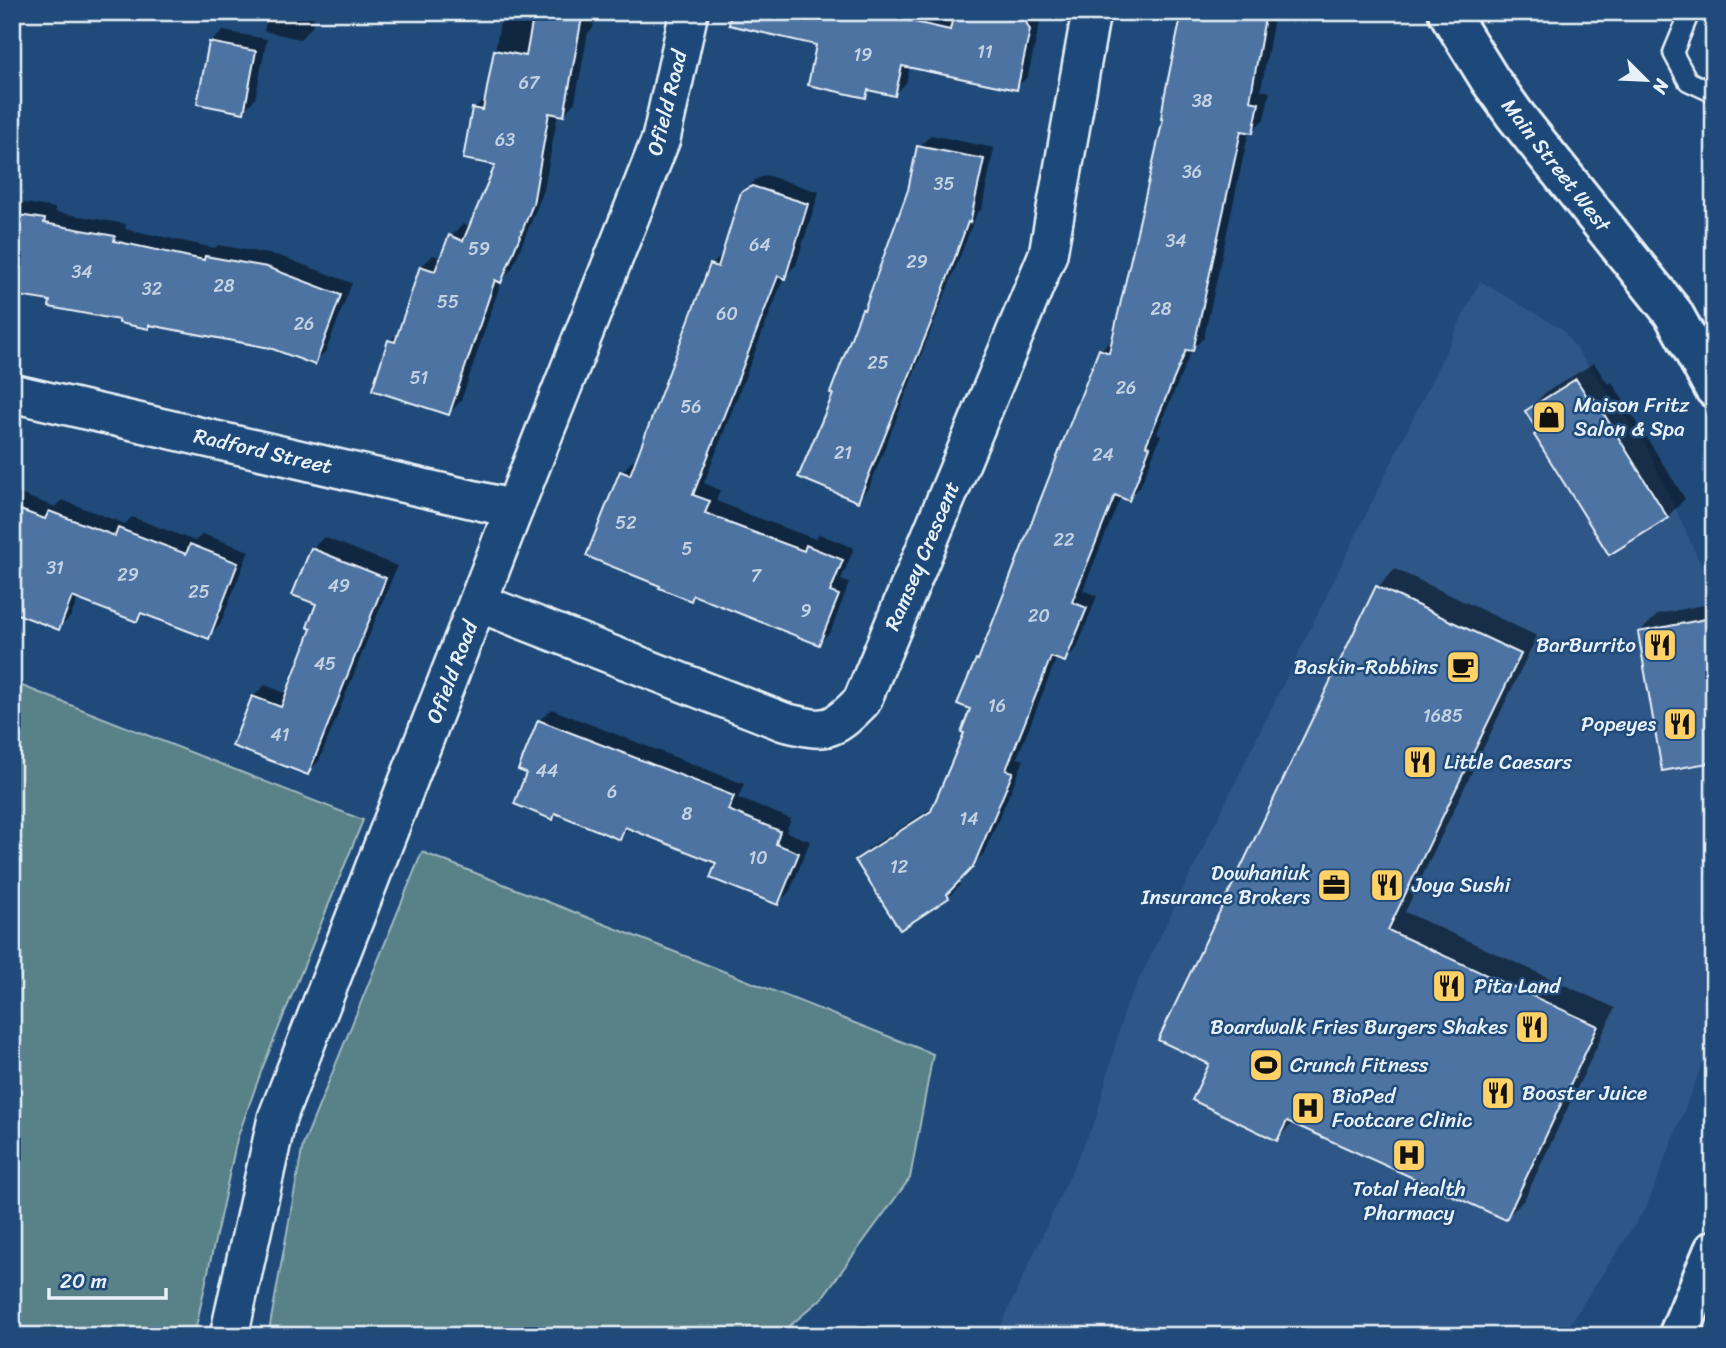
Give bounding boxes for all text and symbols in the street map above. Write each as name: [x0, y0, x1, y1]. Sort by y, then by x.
house number: 11: [977, 36, 993, 68]
house number: 19: [854, 39, 872, 71]
street label: Ofield Road: [636, 44, 699, 160]
north arrow: [1610, 46, 1680, 116]
house number: 67: [519, 67, 541, 99]
text: N: [1643, 73, 1679, 100]
house number: 38: [1192, 85, 1213, 117]
street label: Main Street West: [1491, 90, 1622, 242]
house number: 63: [495, 124, 515, 156]
house number: 36: [1182, 156, 1202, 188]
house number: 35: [934, 168, 954, 200]
house number: 34: [1165, 225, 1187, 257]
house number: 64: [749, 229, 771, 261]
house number: 59: [468, 233, 490, 265]
house number: 29: [906, 246, 928, 278]
house number: 34: [71, 256, 93, 288]
house number: 28: [213, 270, 235, 302]
house number: 32: [142, 273, 162, 305]
house number: 55: [437, 286, 459, 318]
house number: 28: [1150, 293, 1172, 325]
house number: 60: [716, 298, 738, 330]
house number: 26: [294, 308, 314, 340]
house number: 25: [867, 347, 889, 379]
house number: 51: [410, 362, 429, 394]
house number: 26: [1116, 372, 1136, 404]
place label: Maison Fritz Salon & Spa: [1574, 386, 1690, 448]
house number: 56: [680, 391, 702, 423]
shop icon: Maison Fritz Salon & Spa: [1530, 398, 1568, 436]
street label: Radford Street: [190, 417, 336, 485]
house number: 21: [834, 437, 852, 469]
house number: 24: [1092, 439, 1114, 471]
street label: Ramsey Crescent: [873, 475, 971, 637]
house number: 52: [615, 507, 637, 539]
house number: 22: [1054, 524, 1074, 556]
house number: 5: [682, 533, 693, 565]
house number: 31: [46, 552, 64, 584]
house number: 29: [117, 559, 139, 591]
house number: 7: [751, 560, 763, 592]
house number: 49: [328, 570, 350, 602]
house number: 25: [188, 576, 210, 608]
house number: 9: [800, 595, 812, 627]
house number: 20: [1028, 600, 1050, 632]
street label: Ofield Road: [415, 613, 490, 729]
place label: BarBurrito: [1536, 626, 1636, 664]
restaurant icon: BarBurrito: [1641, 626, 1679, 664]
house number: 45: [314, 648, 336, 680]
place label: Baskin-Robbins: [1294, 648, 1438, 686]
cafe icon: Baskin-Robbins: [1444, 648, 1482, 686]
house number: 16: [988, 690, 1006, 722]
house number: 1685: [1423, 700, 1463, 732]
place label: Popeyes: [1581, 705, 1656, 743]
restaurant icon: Popeyes: [1661, 705, 1699, 743]
house number: 41: [271, 719, 290, 751]
restaurant icon: Little Caesars: [1401, 743, 1439, 781]
place label: Little Caesars: [1444, 743, 1572, 781]
house number: 44: [536, 755, 558, 787]
house number: 6: [607, 776, 617, 808]
house number: 8: [682, 798, 693, 830]
house number: 14: [960, 803, 978, 835]
house number: 10: [748, 842, 768, 874]
house number: 12: [890, 851, 908, 883]
place label: Dowhaniuk Insurance Brokers: [1140, 854, 1311, 916]
office icon: Dowhaniuk Insurance Brokers: [1315, 866, 1353, 904]
restaurant icon: Joya Sushi: [1368, 866, 1406, 904]
place label: Joya Sushi: [1411, 866, 1512, 904]
restaurant icon: Pita Land: [1430, 967, 1468, 1005]
place label: Pita Land: [1474, 967, 1562, 1005]
place label: Boardwalk Fries Burgers Shakes: [1210, 1008, 1508, 1046]
restaurant icon: Boardwalk Fries Burgers Shakes: [1513, 1008, 1551, 1046]
sports icon: Crunch Fitness: [1247, 1046, 1285, 1084]
place label: Crunch Fitness: [1290, 1046, 1429, 1084]
restaurant icon: Booster Juice: [1479, 1074, 1517, 1112]
place label: Booster Juice: [1522, 1074, 1647, 1112]
place label: BioPed Footcare Clinic: [1332, 1077, 1473, 1139]
hospital icon: BioPed Footcare Clinic: [1289, 1089, 1327, 1127]
hospital icon: Total Health Pharmacy: [1390, 1136, 1428, 1174]
place label: Total Health Pharmacy: [1352, 1170, 1466, 1232]
scale bar: [49, 1257, 166, 1301]
text: 20 m: [60, 1262, 107, 1300]

